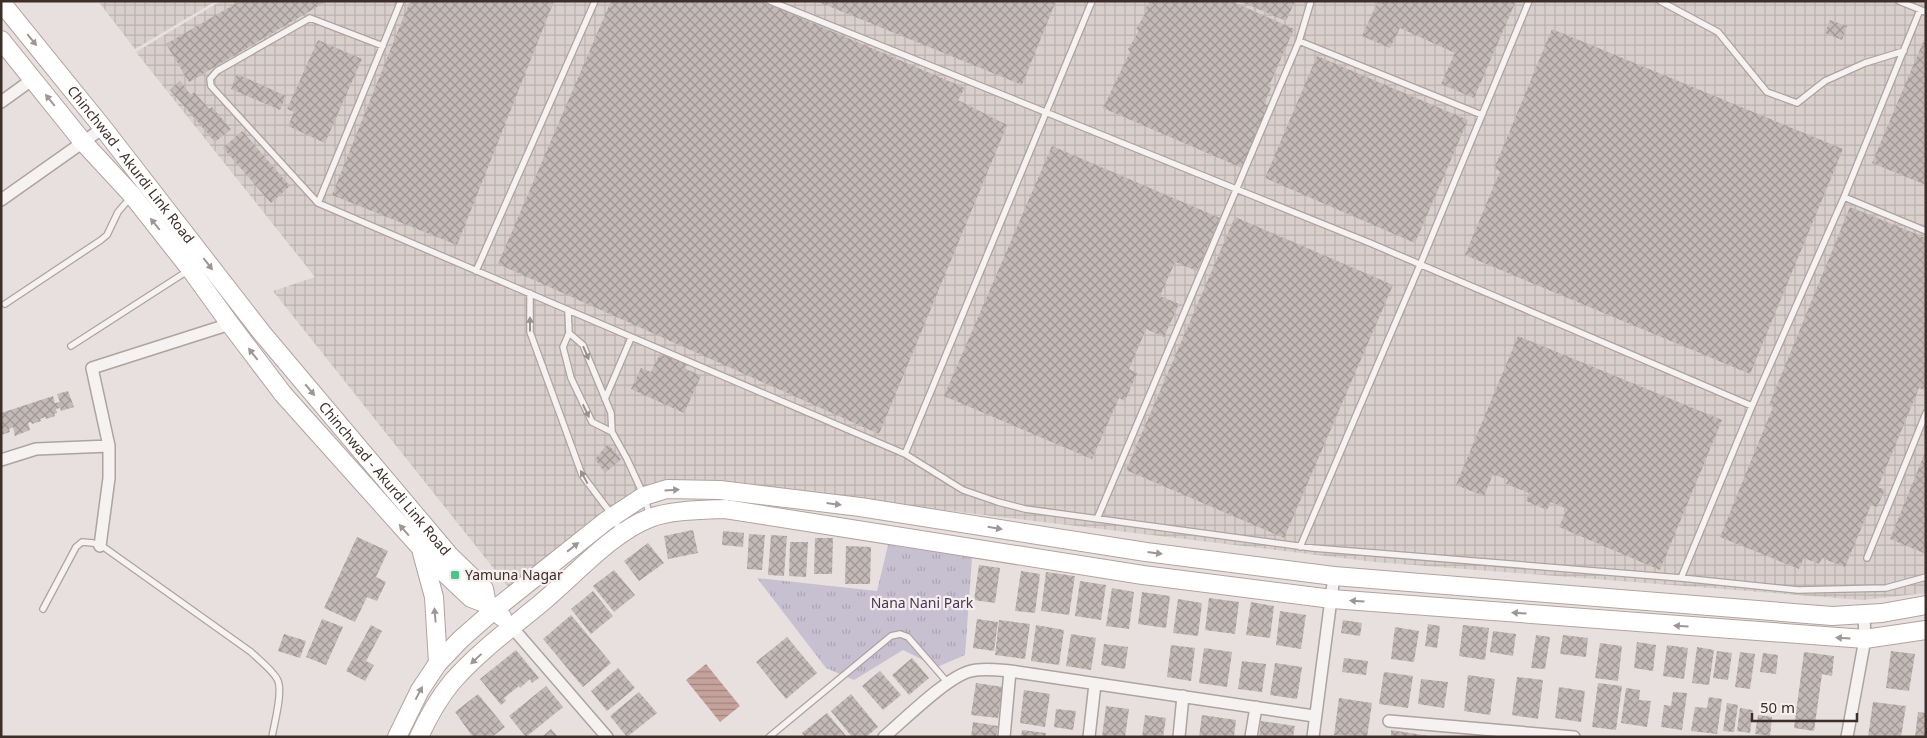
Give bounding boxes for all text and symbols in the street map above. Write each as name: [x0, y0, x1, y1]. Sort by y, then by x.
one-way arrow: [26, 33, 37, 46]
street label: Chinchwad - Akurdi Link Road: [63, 81, 199, 247]
one-way arrow: [44, 94, 55, 107]
one-way arrow: [149, 218, 160, 231]
one-way arrow: [202, 257, 213, 270]
one-way arrow: [526, 316, 534, 332]
one-way arrow: [583, 346, 591, 360]
one-way arrow: [247, 348, 258, 361]
one-way arrow: [304, 384, 316, 396]
street label: Chinchwad - Akurdi Link Road: [315, 397, 455, 559]
one-way arrow: [583, 404, 591, 418]
one-way arrow: [580, 470, 588, 484]
one-way arrow: [665, 485, 681, 493]
one-way arrow: [826, 500, 842, 508]
one-way arrow: [987, 524, 1003, 532]
one-way arrow: [398, 525, 410, 537]
one-way arrow: [566, 541, 579, 552]
one-way arrow: [1147, 549, 1163, 557]
place label: Yamuna Nagar: [465, 565, 563, 584]
marker: Yamuna Nagar: [449, 569, 461, 581]
park label: Nana Nani Park: [871, 593, 974, 612]
one-way arrow: [1348, 596, 1364, 604]
one-way arrow: [431, 606, 439, 622]
one-way arrow: [1511, 609, 1527, 617]
one-way arrow: [1673, 621, 1689, 629]
one-way arrow: [1835, 633, 1851, 641]
one-way arrow: [470, 653, 482, 665]
one-way arrow: [415, 686, 423, 700]
scale bar: [1752, 690, 1857, 722]
text: 50 m: [1760, 697, 1795, 717]

